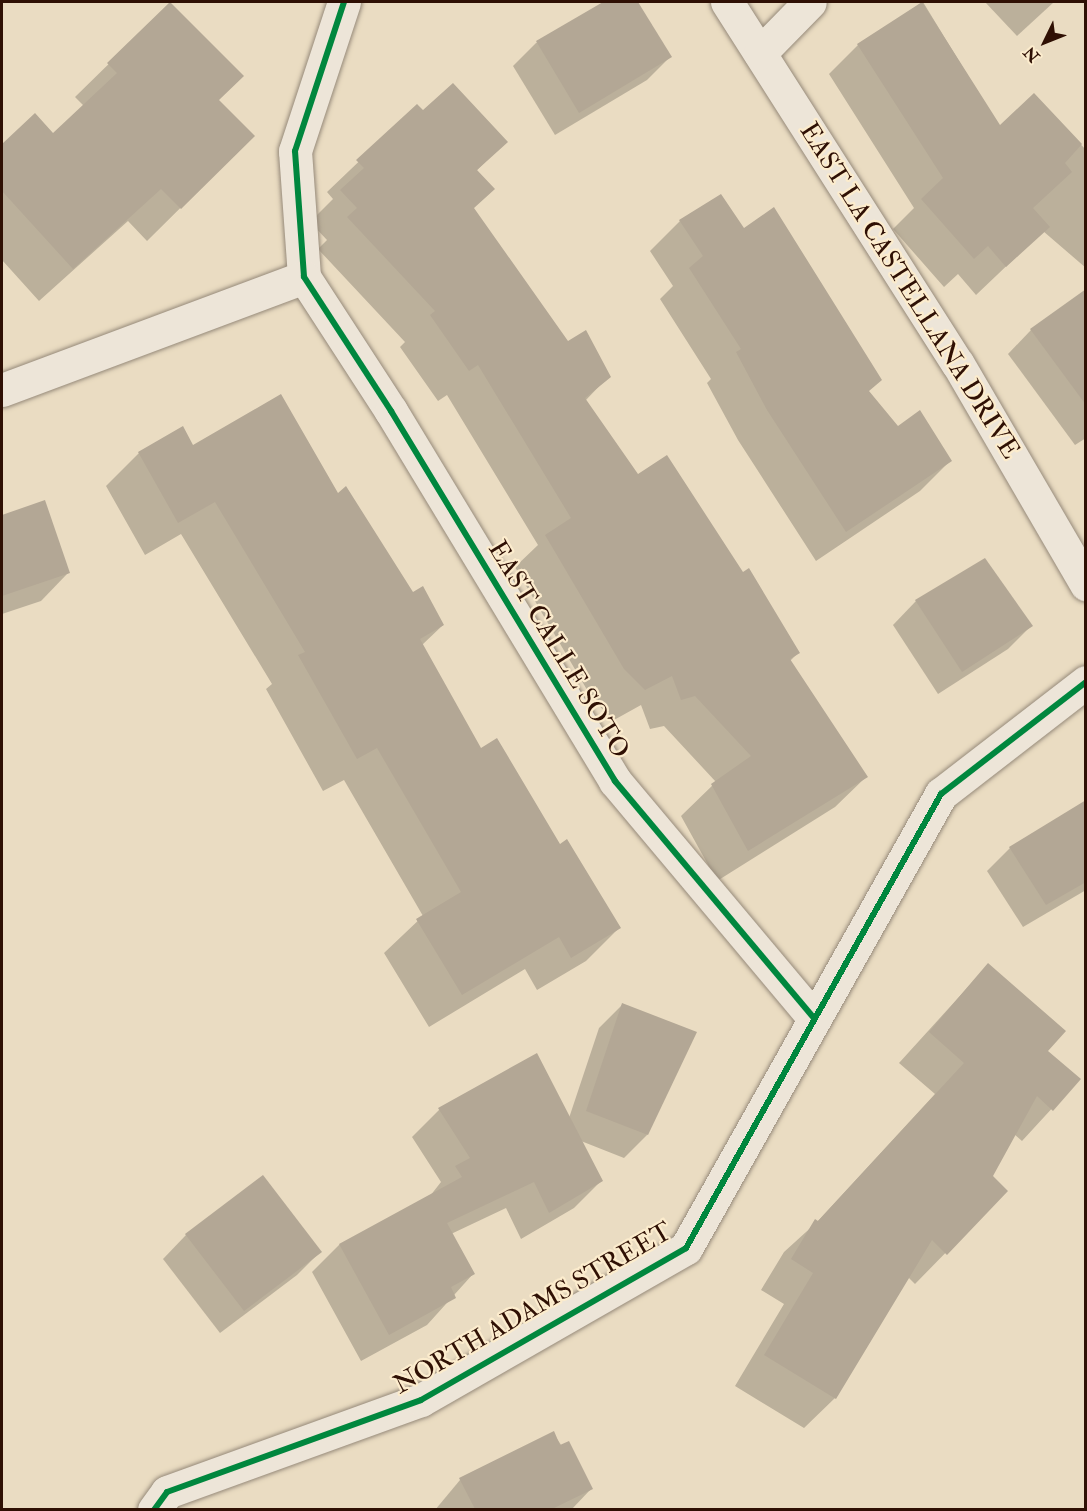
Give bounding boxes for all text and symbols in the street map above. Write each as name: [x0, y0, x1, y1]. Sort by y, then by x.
north arrow: [1015, 12, 1075, 72]
text: N: [1020, 42, 1044, 66]
street label: EAST LA CASTELLANA DRIVE: [792, 117, 1026, 465]
street label: EAST CALLE SOTO: [481, 536, 635, 764]
street label: NORTH ADAMS STREET: [388, 1216, 678, 1402]

